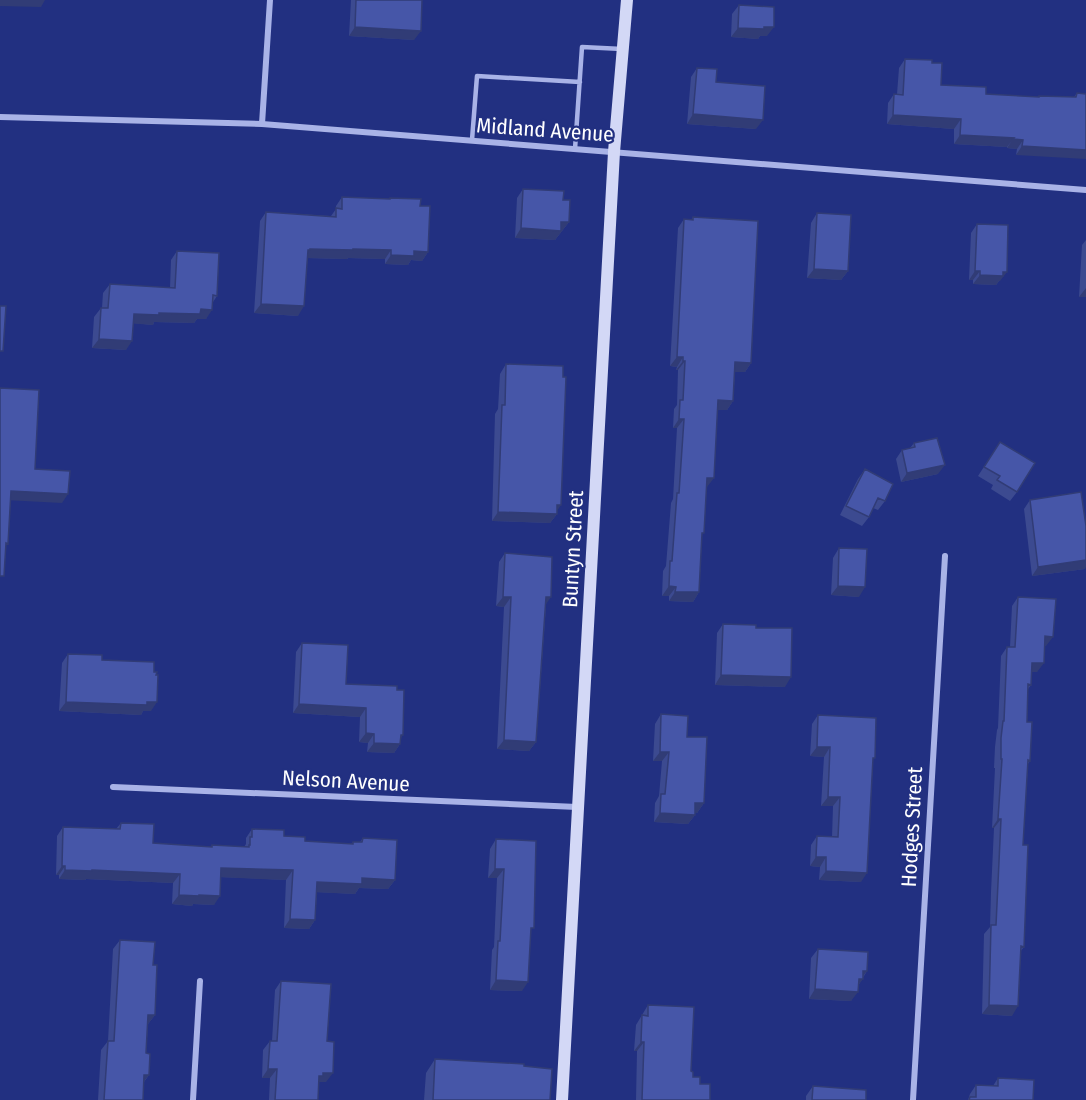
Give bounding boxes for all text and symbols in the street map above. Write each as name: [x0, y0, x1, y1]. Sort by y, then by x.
street label: Midland Avenue: [475, 112, 615, 148]
street label: Buntyn Street: [557, 490, 589, 608]
street label: Nelson Avenue: [282, 765, 410, 797]
street label: Hodges Street: [896, 766, 928, 888]

